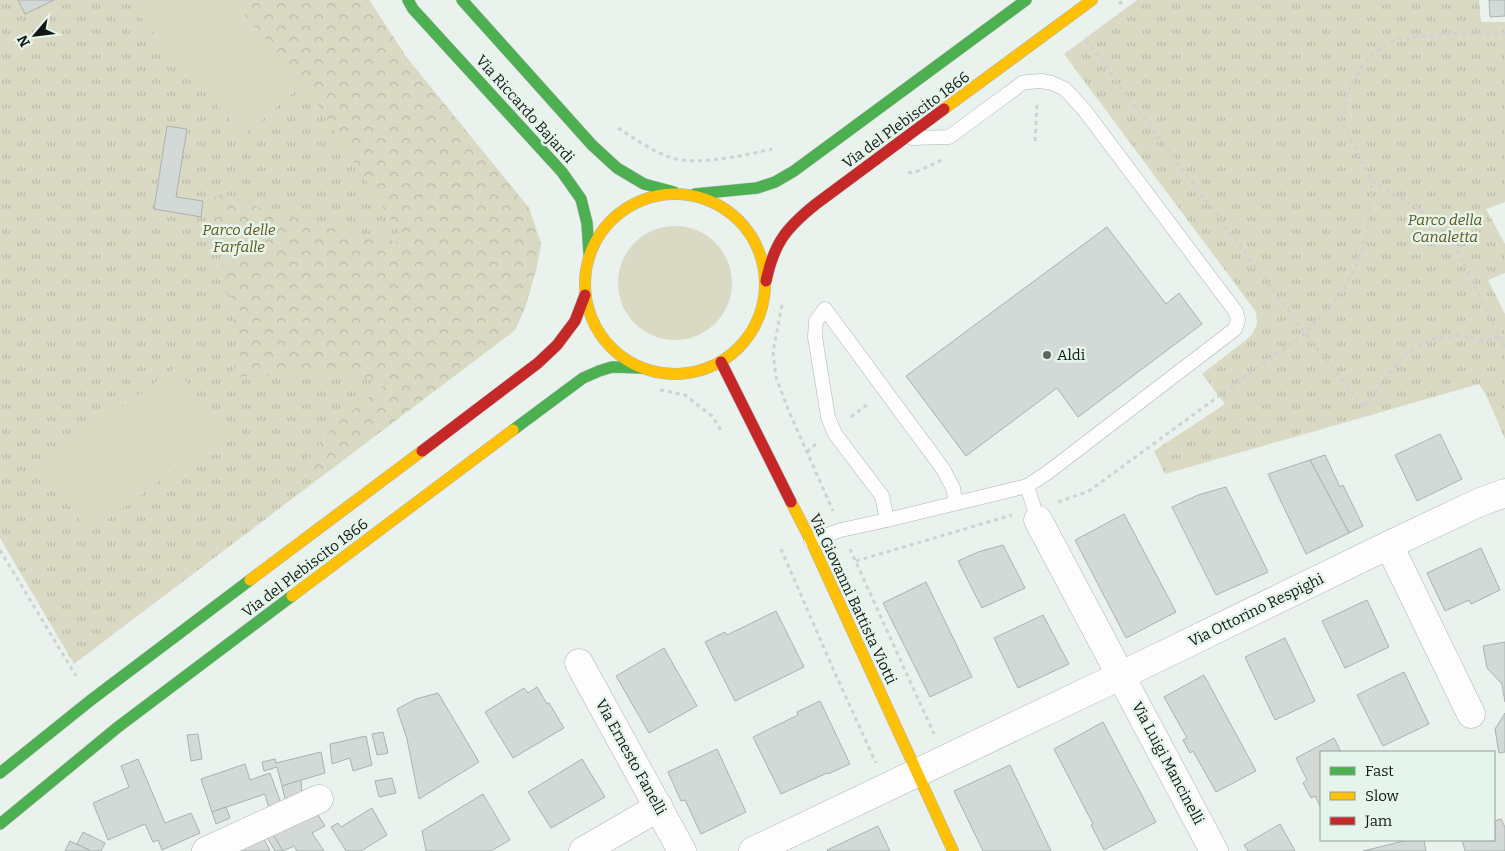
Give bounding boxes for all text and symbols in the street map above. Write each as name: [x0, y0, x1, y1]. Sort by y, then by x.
north arrow: [10, 10, 60, 60]
text: N: [14, 32, 34, 50]
street label: Via Riccardo Bajardi: [472, 51, 578, 167]
street label: Via del Plebiscito 1866: [839, 68, 973, 172]
park label: Parco della Canaletta: [1408, 211, 1482, 246]
park label: Parco delle Farfalle: [202, 221, 276, 256]
place label: Aldi: [1057, 346, 1086, 364]
marker: Aldi: [1041, 349, 1053, 361]
street label: Via Giovanni Battista Viotti: [806, 511, 901, 688]
street label: Via del Plebiscito 1866: [239, 515, 372, 621]
street label: Via Ottorino Respighi: [1186, 569, 1327, 651]
street label: Via Ernesto Fanelli: [592, 696, 671, 818]
street label: Via Luigi Mancinelli: [1128, 699, 1208, 828]
legend: [1320, 751, 1495, 841]
text: Fast: [1365, 762, 1394, 780]
text: Slow: [1365, 787, 1400, 805]
text: Jam: [1364, 812, 1393, 830]

